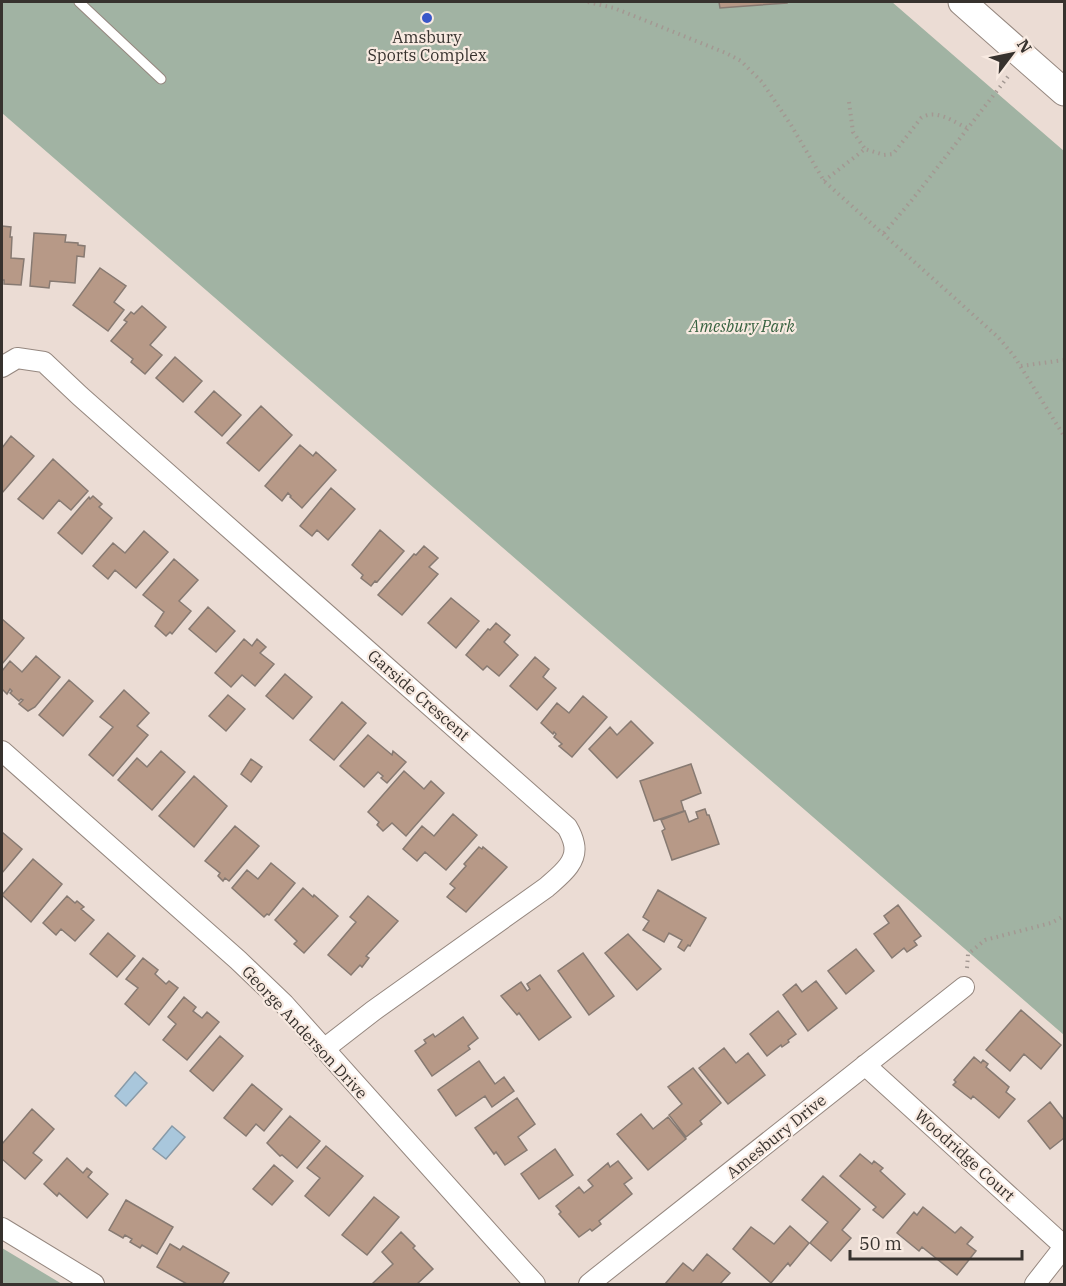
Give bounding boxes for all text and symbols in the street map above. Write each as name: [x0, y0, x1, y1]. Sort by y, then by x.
marker: Amsbury Sports Complex: [420, 11, 434, 25]
north arrow: [982, 24, 1042, 84]
place label: Amsbury Sports Complex: [367, 27, 487, 65]
text: N: [1013, 35, 1037, 57]
park label: Amesbury Park: [688, 316, 795, 336]
street label: Garside Crescent: [364, 645, 474, 745]
street label: George Anderson Drive: [238, 961, 372, 1103]
street label: Amesbury Drive: [722, 1090, 830, 1182]
street label: Woodridge Court: [911, 1105, 1019, 1205]
scale bar: [850, 1223, 1022, 1261]
text: 50 m: [859, 1232, 902, 1255]

